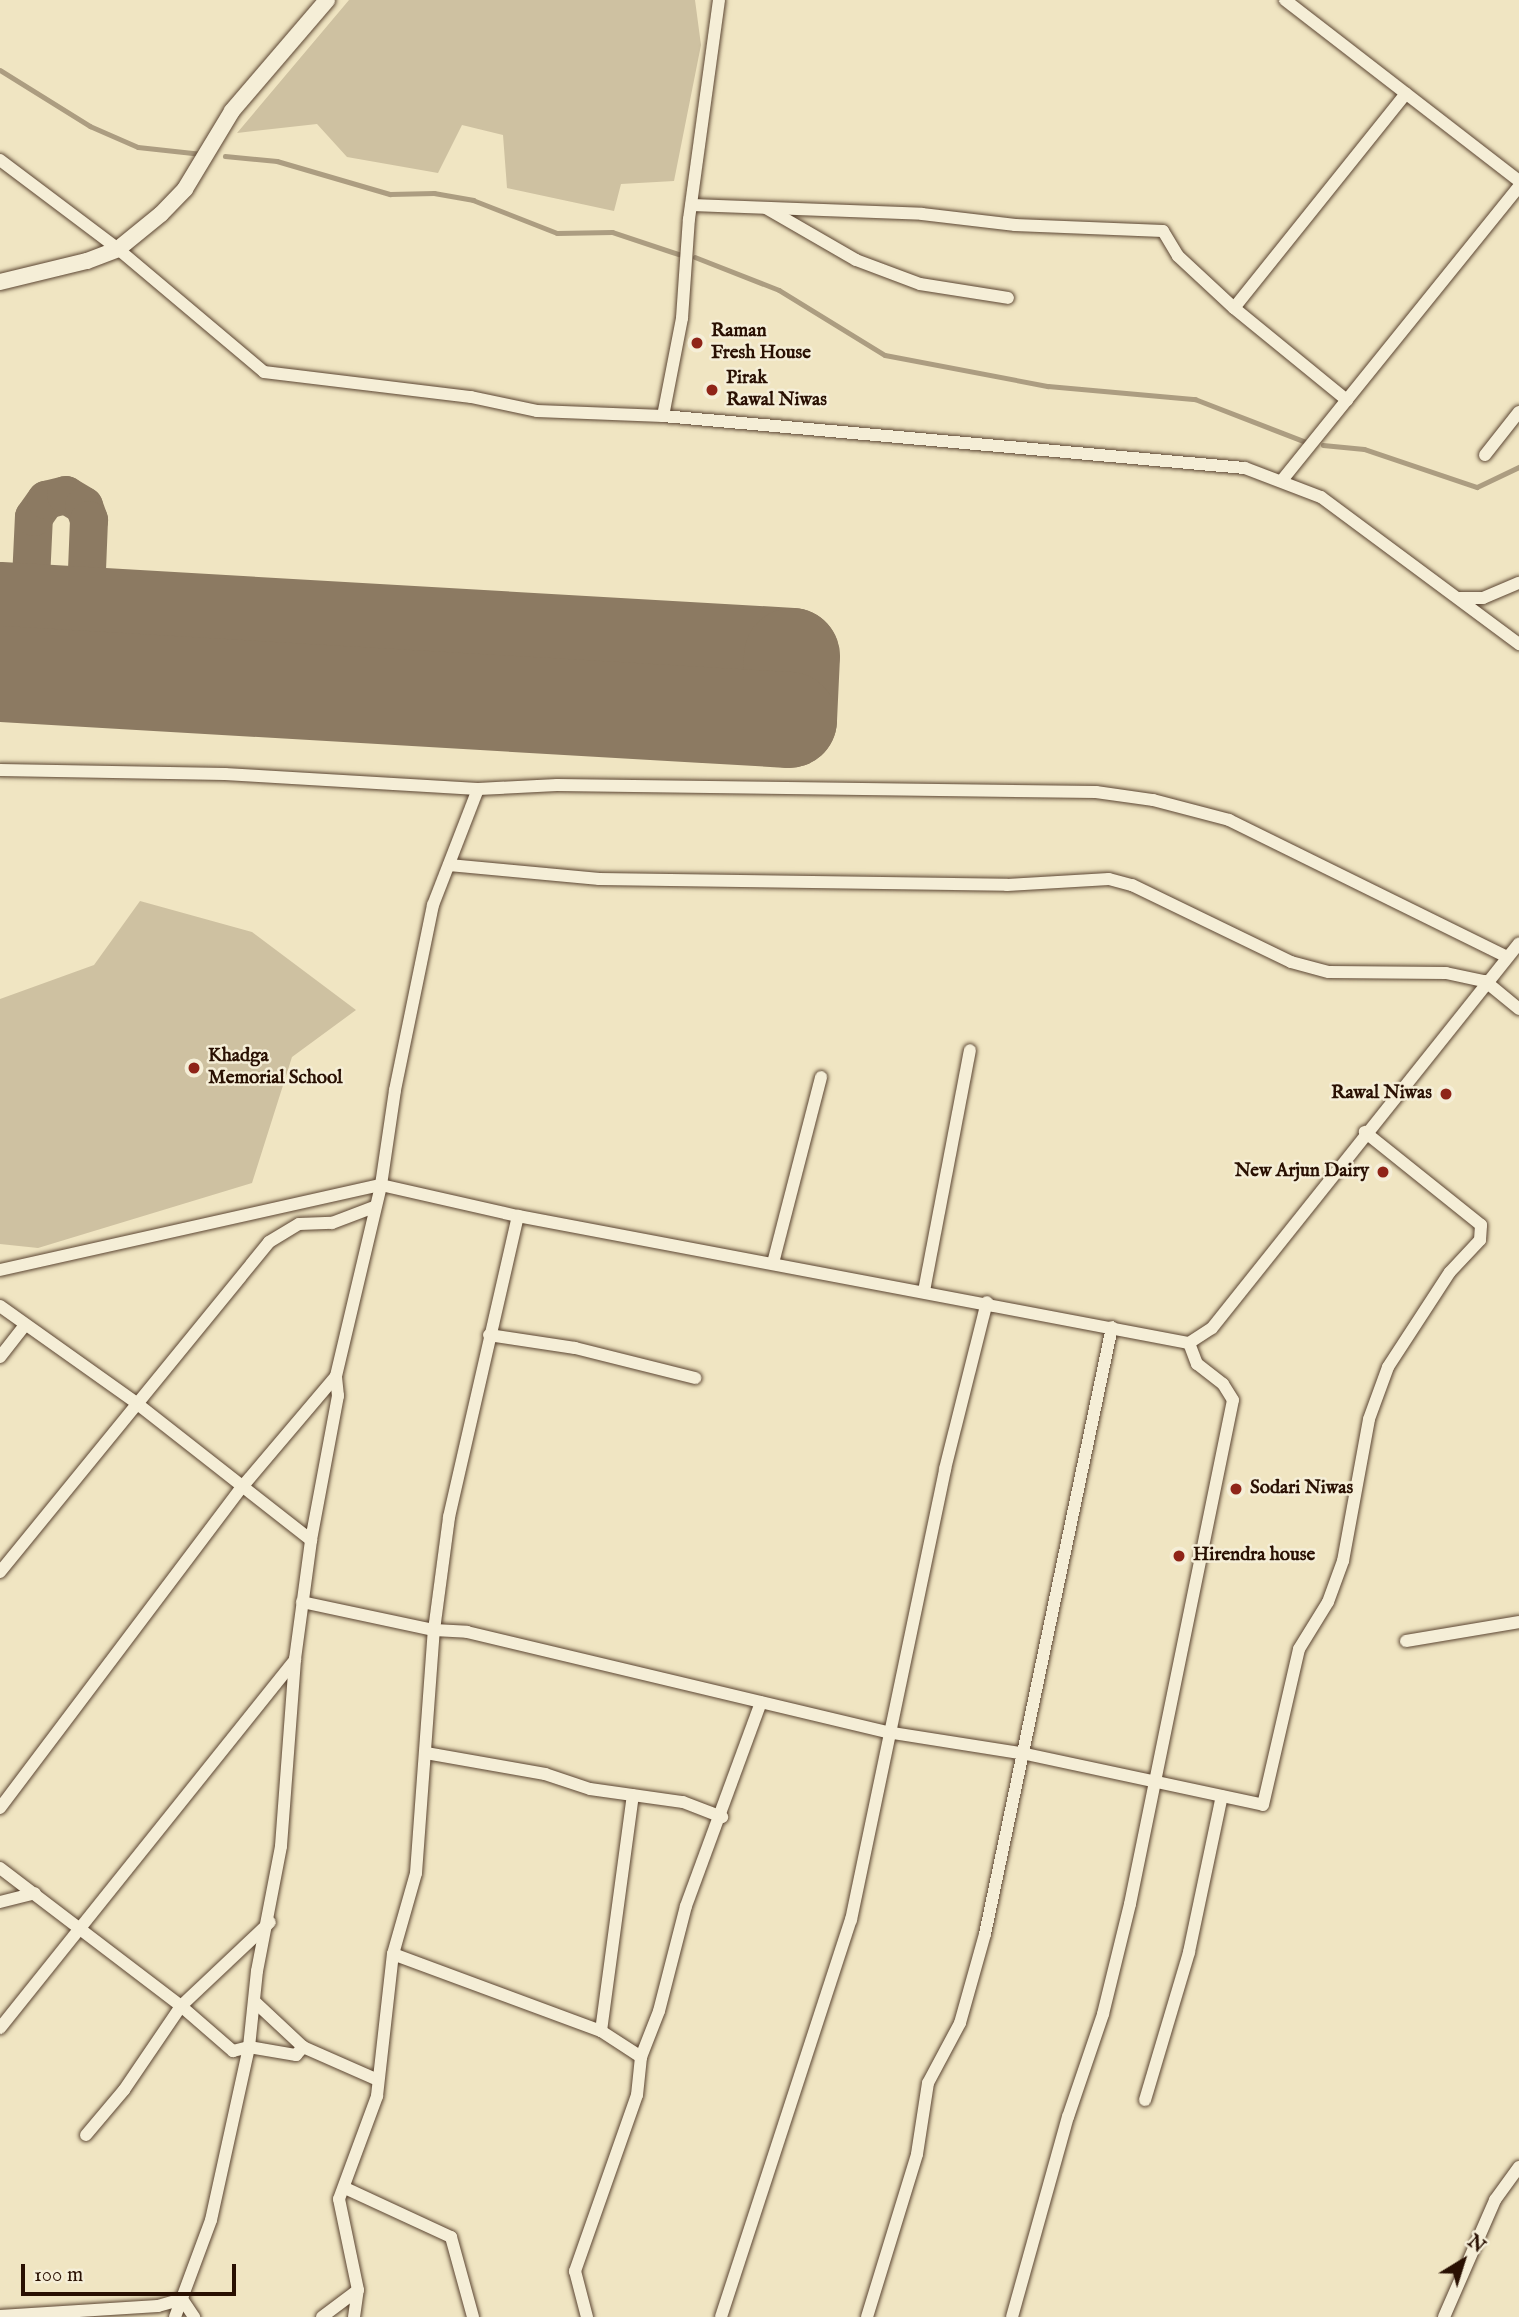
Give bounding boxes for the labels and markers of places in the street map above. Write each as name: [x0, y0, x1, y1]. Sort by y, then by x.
place label: Raman Fresh House: [711, 321, 811, 365]
marker: Raman Fresh House: [689, 335, 705, 351]
place label: Pirak Rawal Niwas: [726, 368, 827, 412]
marker: Pirak Rawal Niwas: [704, 382, 720, 398]
place label: Khadga Memorial School: [208, 1046, 342, 1090]
marker: Khadga Memorial School: [186, 1060, 202, 1076]
place label: Rawal Niwas: [1331, 1083, 1432, 1105]
marker: Rawal Niwas: [1438, 1086, 1454, 1102]
place label: New Arjun Dairy: [1234, 1161, 1369, 1183]
marker: New Arjun Dairy: [1375, 1164, 1391, 1180]
place label: Sodari Niwas: [1250, 1478, 1353, 1500]
marker: Sodari Niwas: [1228, 1481, 1244, 1497]
place label: Hirendra house: [1193, 1545, 1315, 1567]
marker: Hirendra house: [1171, 1548, 1187, 1564]

